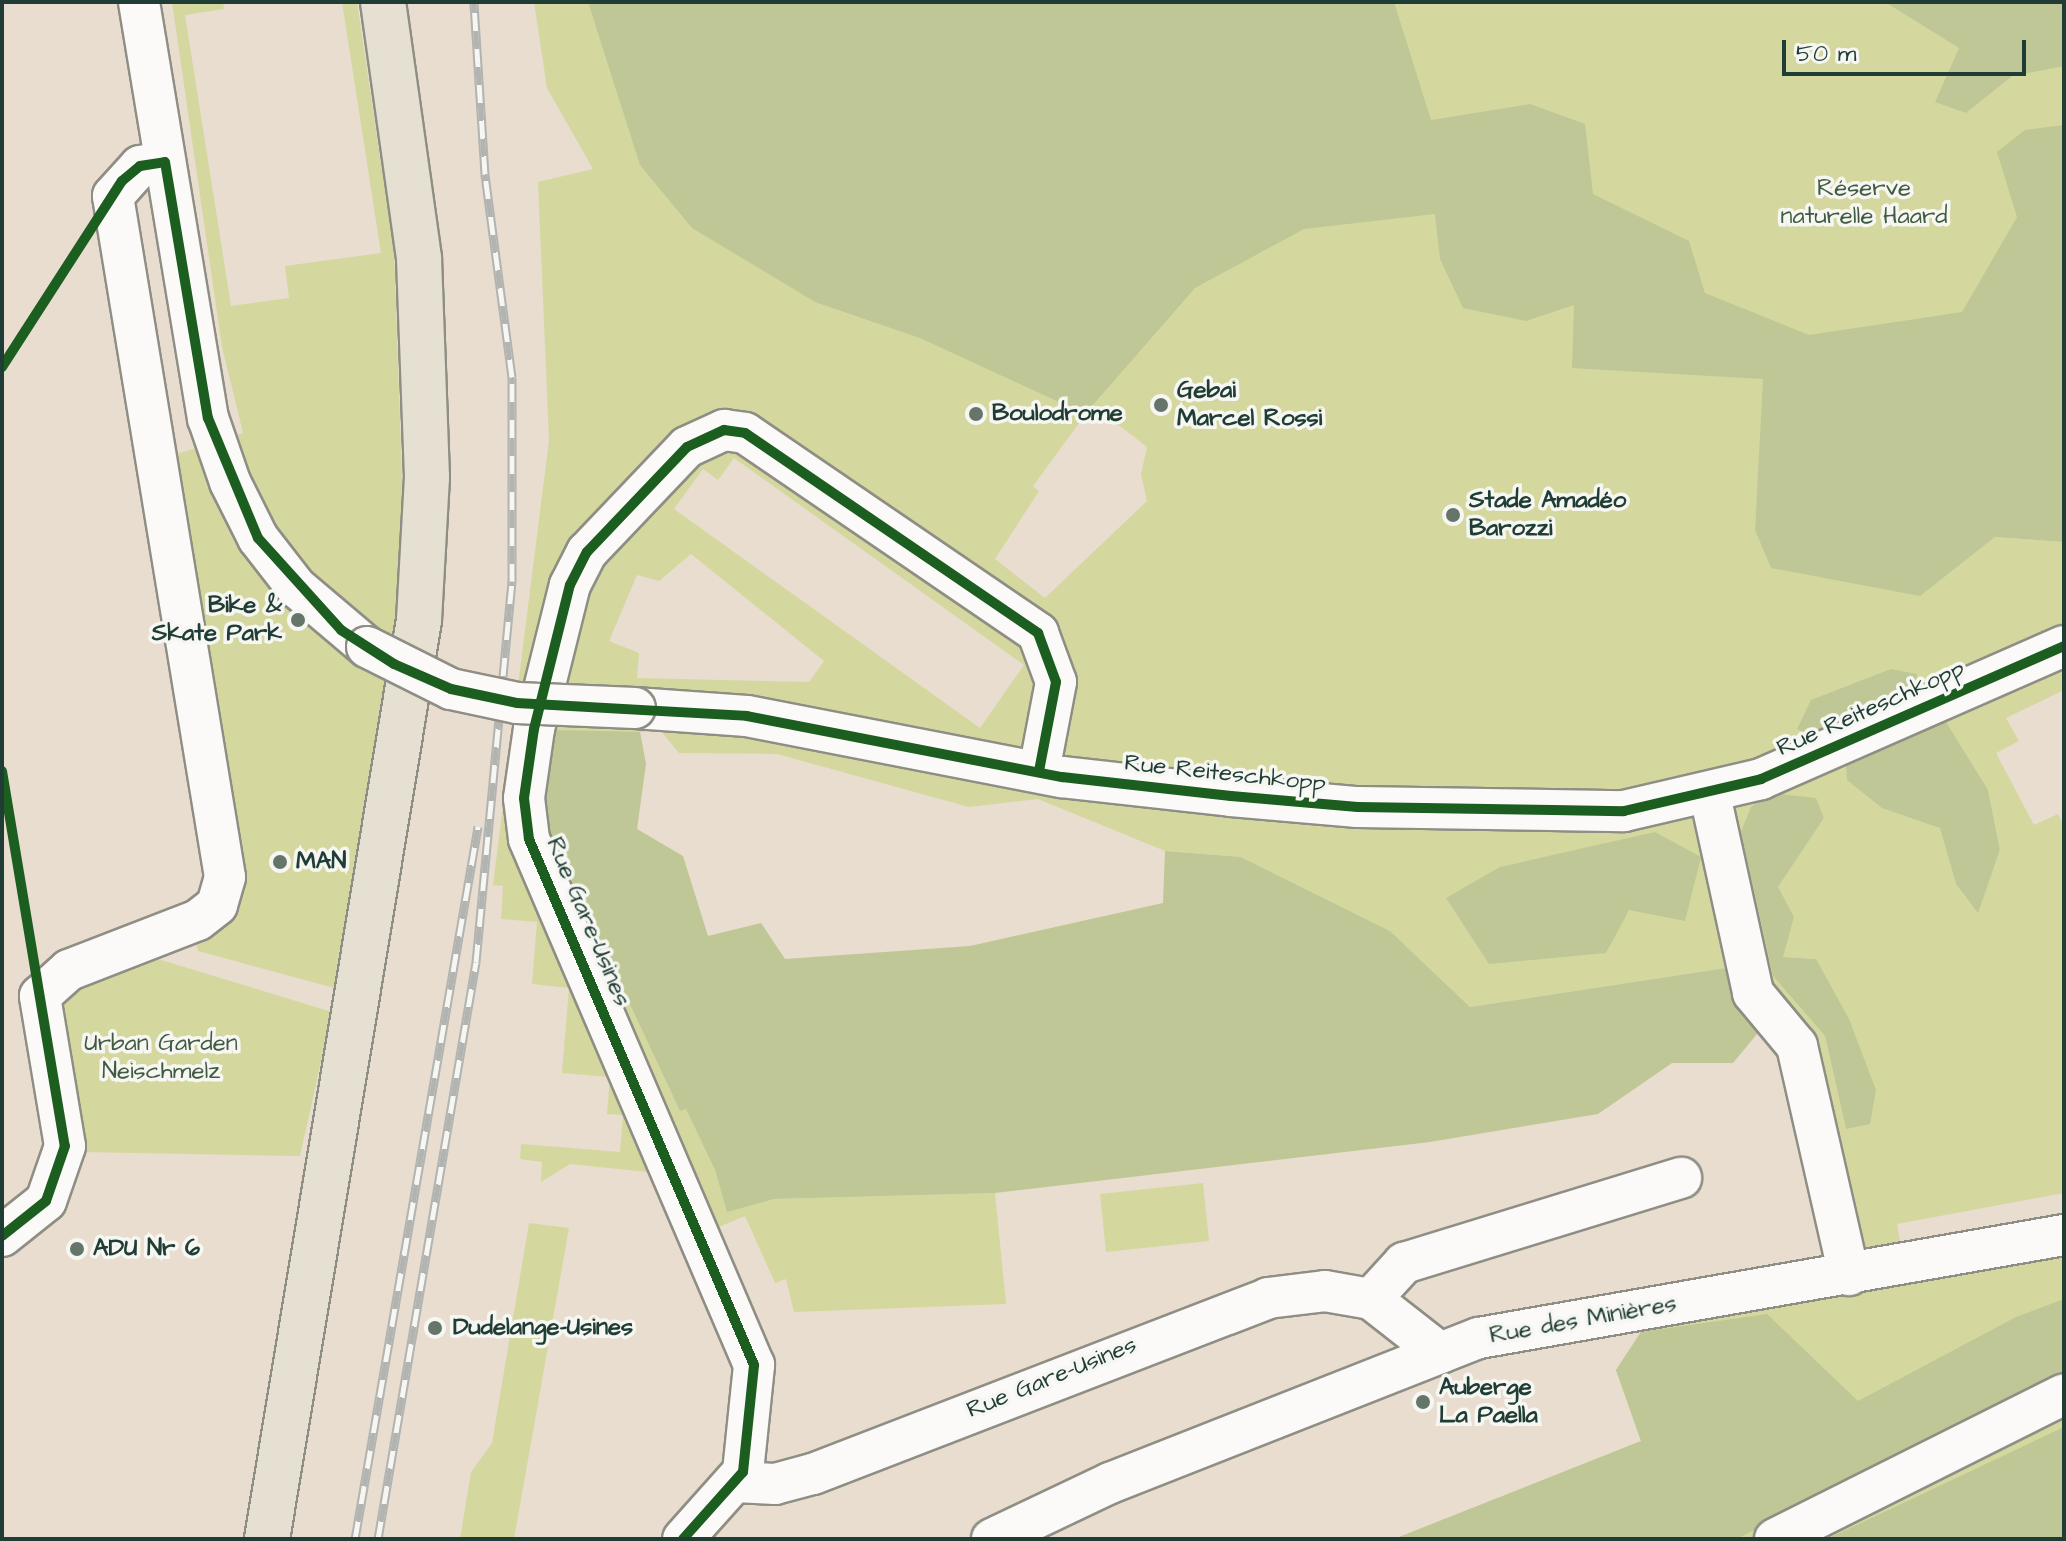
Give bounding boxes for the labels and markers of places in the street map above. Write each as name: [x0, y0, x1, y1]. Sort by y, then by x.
place label: Gebai Marcel Rossi: [1177, 377, 1322, 433]
marker: Gebai Marcel Rossi: [1152, 396, 1170, 414]
place label: Boulodrome: [992, 400, 1123, 428]
marker: Boulodrome: [967, 405, 985, 423]
place label: Stade Amadéo Barozzi: [1469, 487, 1626, 543]
marker: Stade Amadéo Barozzi: [1444, 506, 1462, 524]
place label: Bike & Skate Park: [152, 592, 282, 648]
marker: Bike & Skate Park: [289, 611, 307, 629]
place label: MAN: [296, 848, 346, 876]
marker: MAN: [271, 853, 289, 871]
place label: ADU Nr 6: [93, 1235, 200, 1263]
marker: ADU Nr 6: [68, 1240, 86, 1258]
place label: Dudelange-Usines: [453, 1314, 633, 1342]
marker: Dudelange-Usines: [424, 1317, 446, 1339]
place label: Auberge La Paella: [1439, 1374, 1538, 1430]
marker: Auberge La Paella: [1414, 1393, 1432, 1411]

